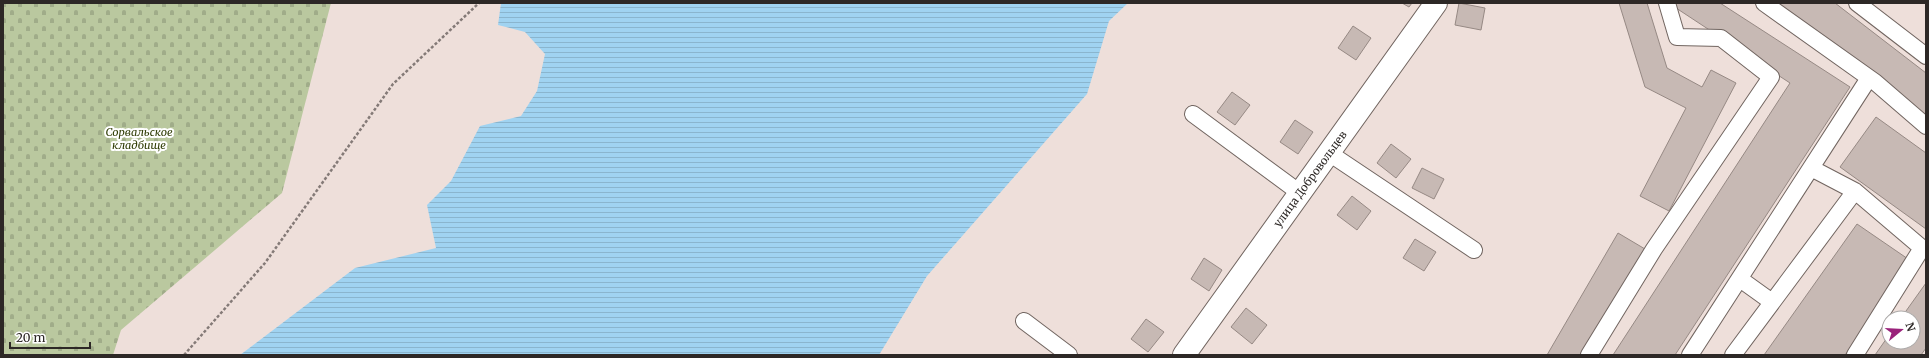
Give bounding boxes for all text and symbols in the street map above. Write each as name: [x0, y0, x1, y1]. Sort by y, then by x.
park label: Сорвальское кладбище: [105, 125, 173, 152]
street label: улица Добровольцев: [1270, 128, 1350, 230]
north arrow: [1881, 310, 1921, 350]
text: N: [1903, 321, 1919, 333]
scale bar: [10, 324, 90, 350]
text: 20 m: [16, 330, 45, 345]

